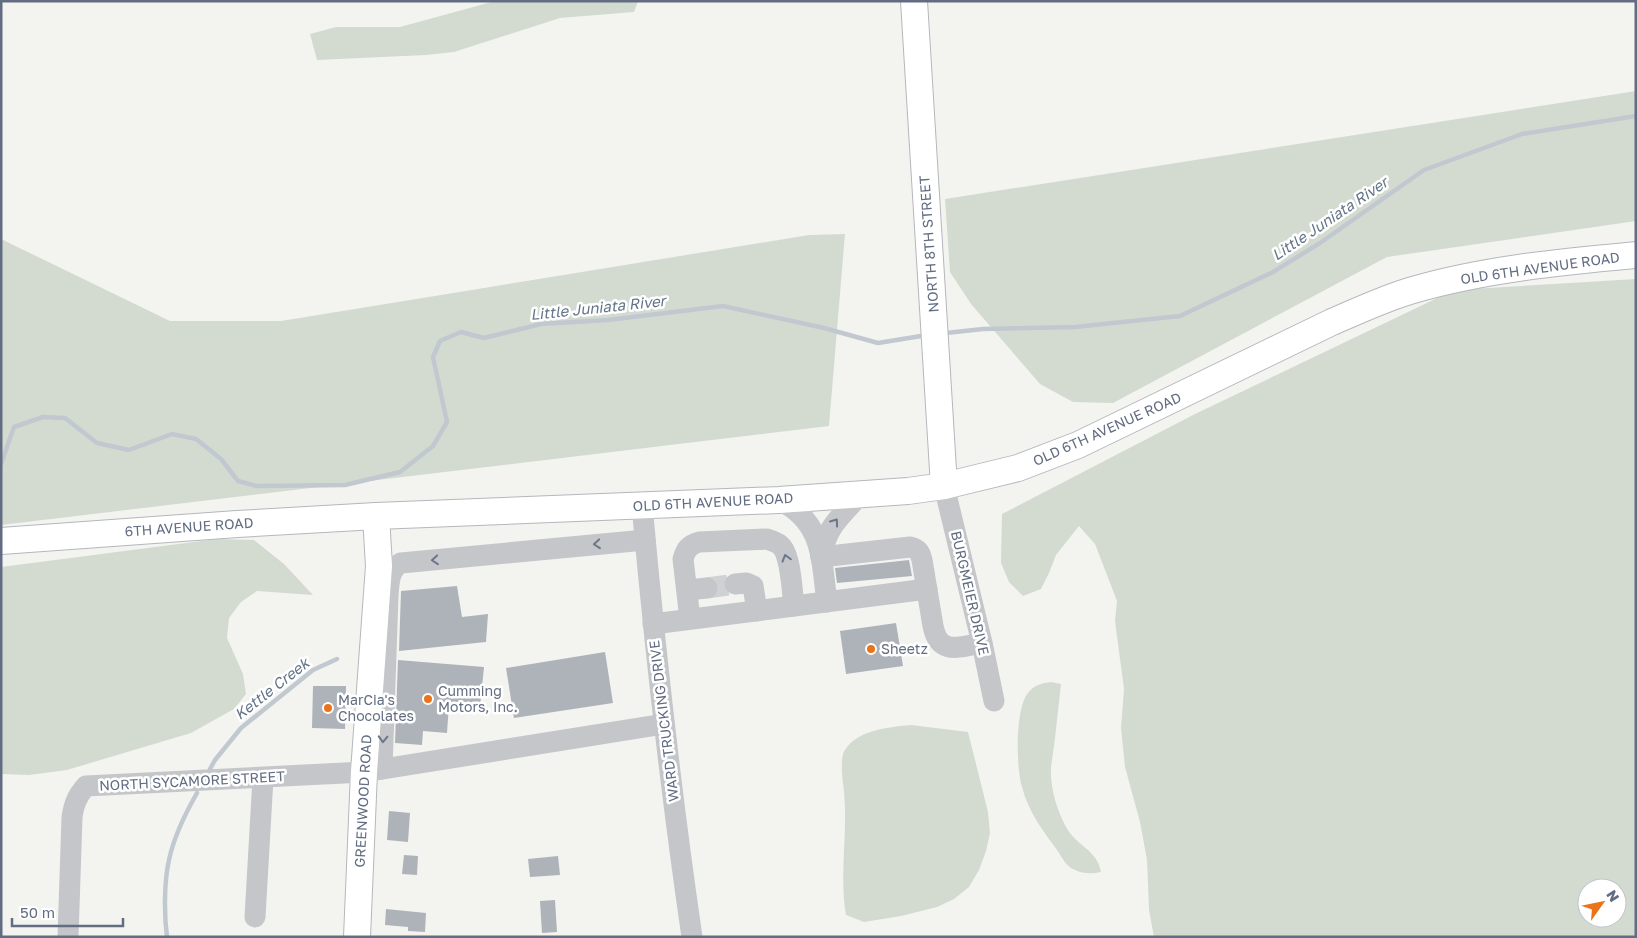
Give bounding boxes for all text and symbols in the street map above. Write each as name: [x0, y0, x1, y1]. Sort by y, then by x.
water label: Little Juniata River: [1268, 172, 1392, 264]
street label: NORTH 8TH STREET: [915, 175, 942, 313]
street label: OLD 6TH AVENUE ROAD: [1459, 248, 1621, 287]
water label: Little Juniata River: [530, 291, 668, 323]
street label: OLD 6TH AVENUE ROAD: [1030, 388, 1184, 469]
street label: OLD 6TH AVENUE ROAD: [632, 489, 794, 514]
street label: 6TH AVENUE ROAD: [124, 514, 254, 539]
one-way arrow: [829, 518, 838, 528]
street label: BURGMEIER DRIVE: [948, 529, 993, 657]
one-way arrow: [592, 538, 600, 549]
one-way arrow: [431, 554, 439, 565]
one-way arrow: [781, 554, 792, 563]
street label: WARD TRUCKING DRIVE: [645, 639, 682, 803]
place label: Sheetz: [881, 640, 928, 657]
marker: Sheetz: [865, 643, 877, 655]
water label: Kettle Creek: [231, 653, 313, 723]
place label: Cumming Motors, Inc.: [438, 682, 518, 715]
place label: MarCia's Chocolates: [338, 691, 414, 724]
marker: Cumming Motors, Inc.: [422, 693, 434, 705]
marker: MarCia's Chocolates: [322, 702, 334, 714]
street label: GREENWOOD ROAD: [351, 734, 374, 868]
one-way arrow: [378, 736, 388, 743]
street label: NORTH SYCAMORE STREET: [99, 767, 286, 794]
north arrow: [1577, 878, 1627, 928]
text: N: [1603, 887, 1623, 905]
scale bar: [12, 896, 124, 928]
text: 50 m: [20, 903, 55, 921]

